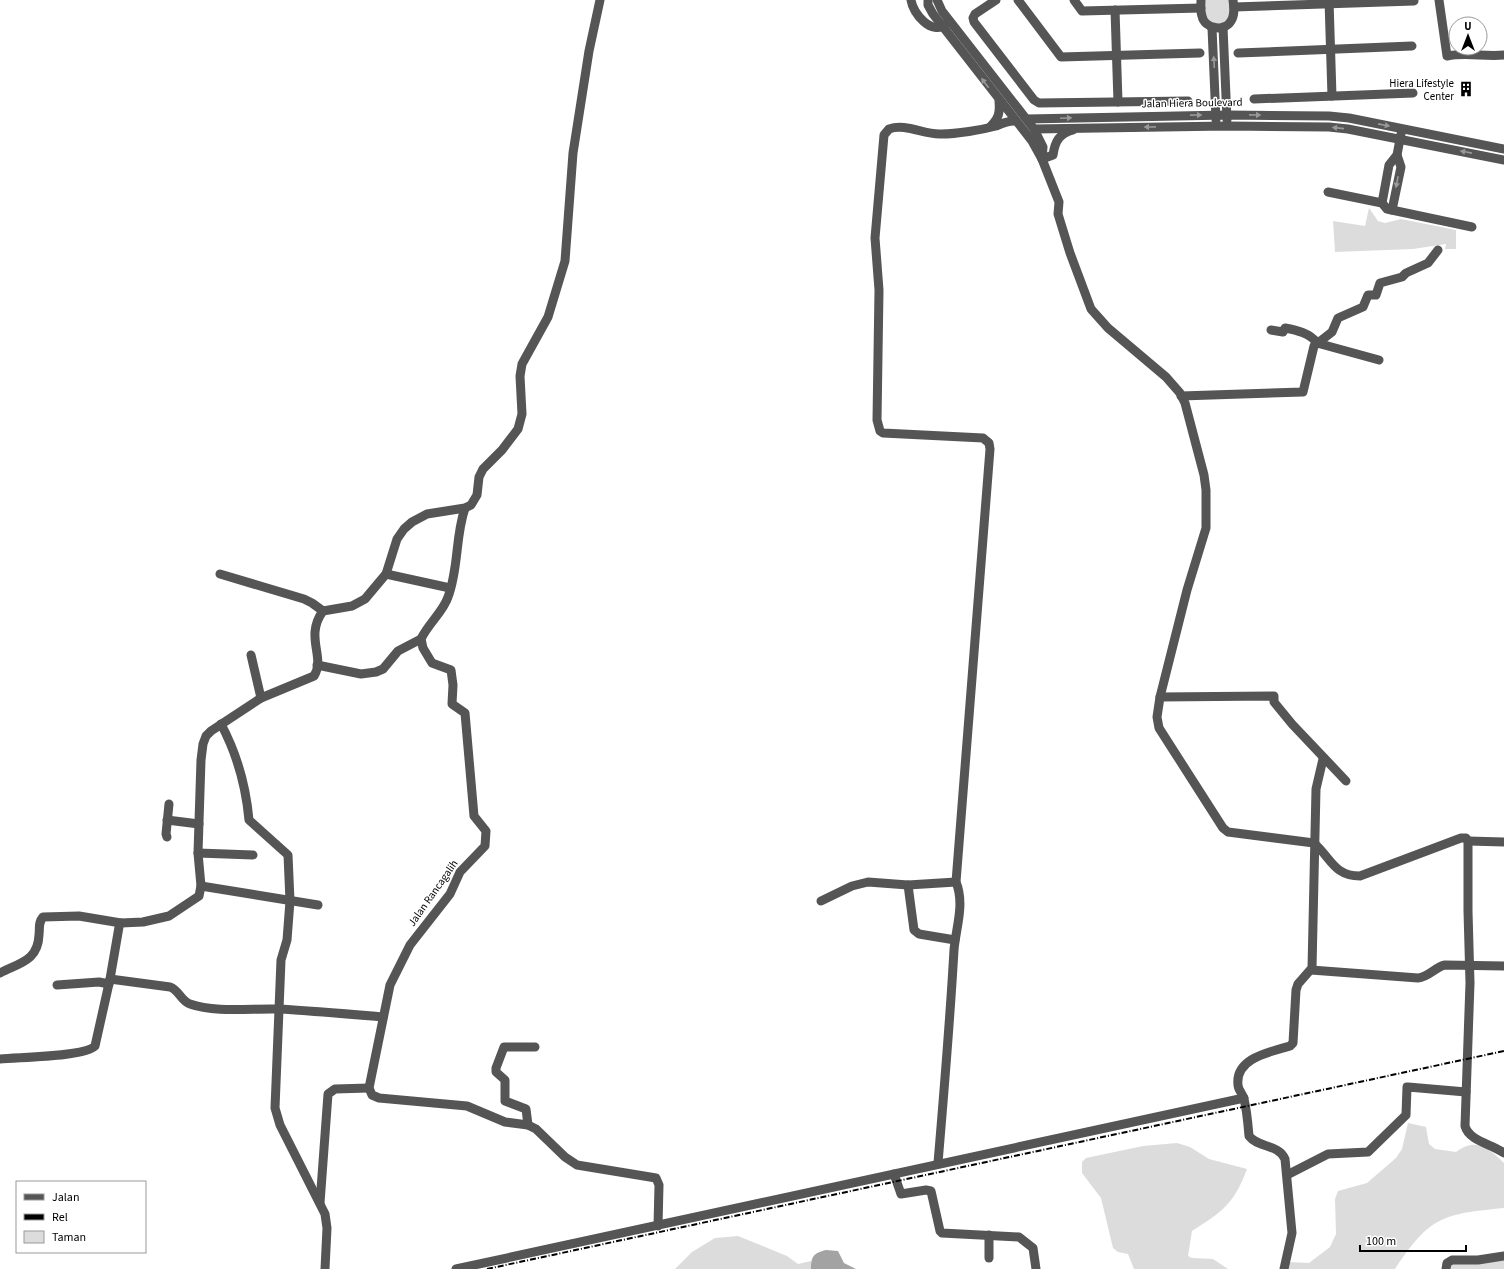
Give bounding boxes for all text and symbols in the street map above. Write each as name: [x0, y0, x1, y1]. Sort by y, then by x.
north arrow: [1448, 16, 1488, 56]
text: U: [1464, 19, 1472, 34]
one-way arrow: [1210, 56, 1217, 68]
place label: Hiera Lifestyle Center: [1389, 76, 1455, 104]
one-way arrow: [981, 78, 989, 88]
building icon: Hiera Lifestyle Center: [1457, 80, 1475, 98]
street label: Jalan Hiera Boulevard: [1141, 95, 1243, 111]
one-way arrow: [1190, 112, 1203, 118]
one-way arrow: [1249, 112, 1262, 118]
one-way arrow: [1060, 114, 1072, 121]
one-way arrow: [1378, 122, 1391, 128]
one-way arrow: [1143, 124, 1156, 130]
one-way arrow: [1332, 125, 1344, 131]
one-way arrow: [1460, 149, 1472, 155]
one-way arrow: [1394, 176, 1400, 188]
street label: Jalan Rancagalih: [404, 857, 462, 929]
legend: [16, 1181, 146, 1253]
text: Jalan: [52, 1189, 79, 1206]
text: Rel: [52, 1209, 68, 1226]
scale bar: [1360, 1227, 1466, 1253]
text: Taman: [52, 1229, 86, 1246]
text: 100 m: [1366, 1233, 1396, 1250]

